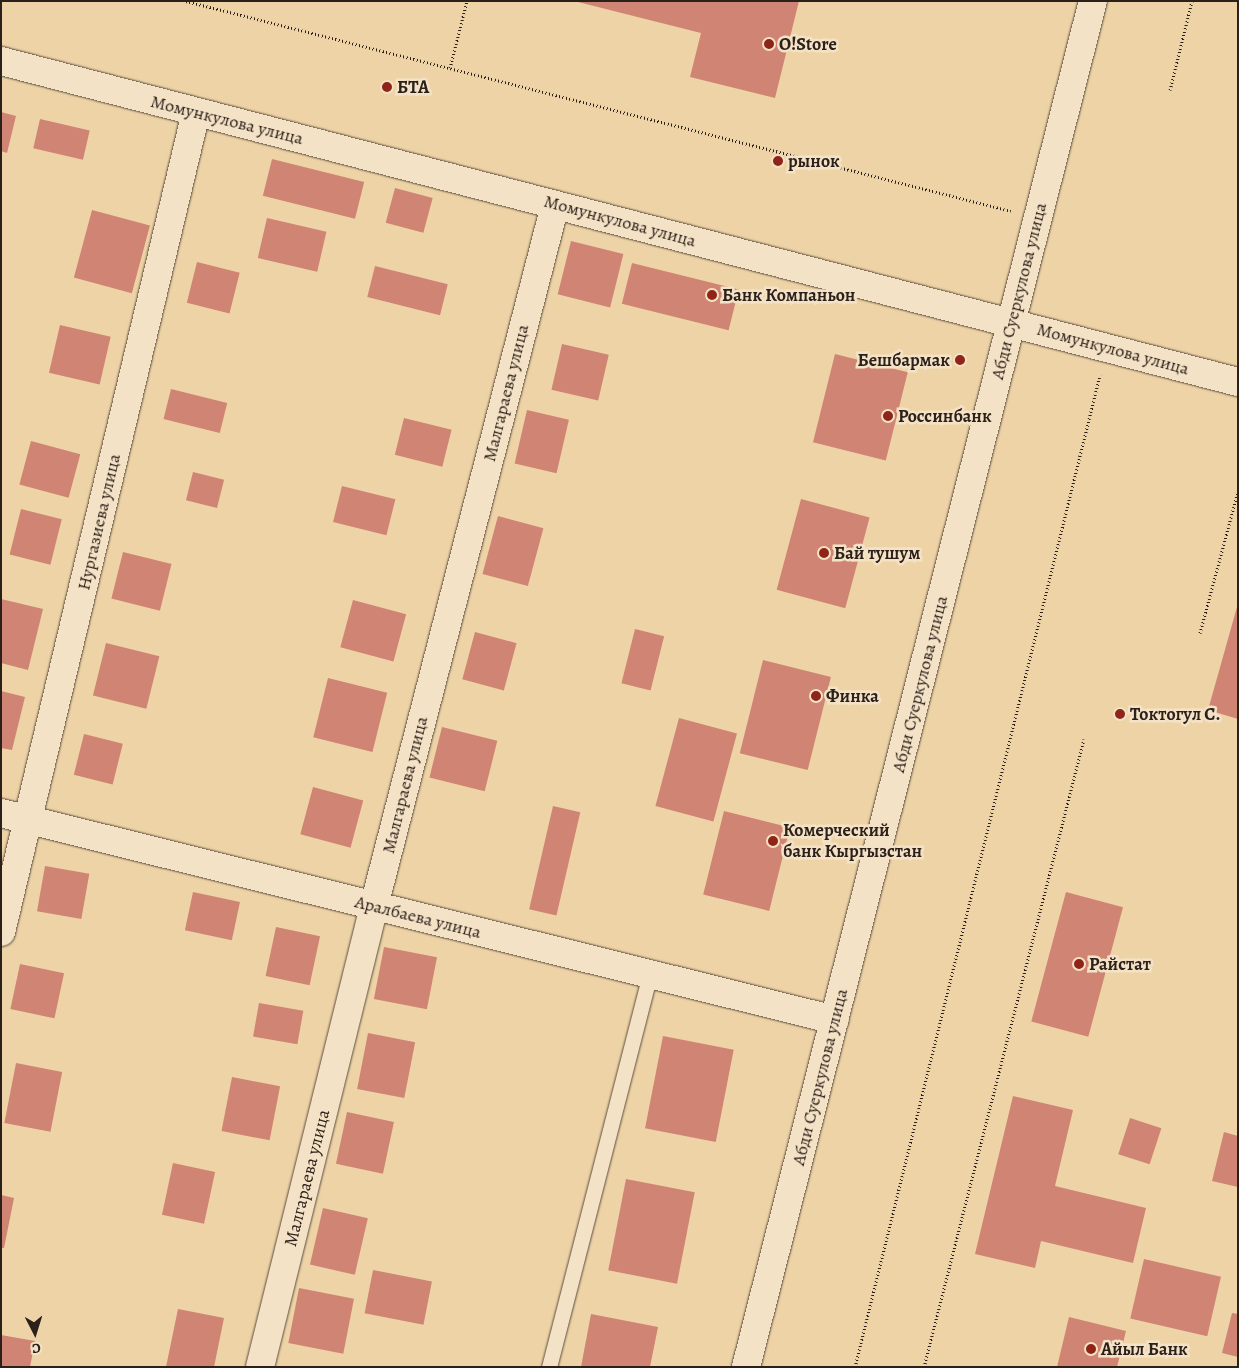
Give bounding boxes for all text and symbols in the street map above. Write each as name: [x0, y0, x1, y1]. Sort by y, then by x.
place label: O!Store: [779, 33, 837, 55]
marker: O!Store: [763, 38, 775, 50]
place label: БТА: [397, 76, 429, 98]
marker: БТА: [381, 81, 393, 93]
street label: Момункулова улица: [148, 91, 306, 149]
place label: рынок: [788, 150, 840, 172]
marker: рынок: [772, 155, 784, 167]
street label: Момункулова улица: [542, 190, 698, 252]
street label: Абди Суеркулова улица: [987, 200, 1051, 382]
place label: Банк Компаньон: [722, 284, 855, 306]
marker: Банк Компаньон: [706, 289, 718, 301]
street label: Момункулова улица: [1035, 318, 1191, 380]
street label: Малгараева улица: [479, 322, 533, 464]
place label: Бешбармак: [857, 349, 950, 371]
marker: Бешбармак: [954, 354, 966, 366]
place label: Россинбанк: [898, 405, 992, 427]
marker: Россинбанк: [882, 410, 894, 422]
street label: Нургазиева улица: [73, 452, 125, 592]
place label: Бай тушум: [834, 542, 920, 564]
marker: Бай тушум: [818, 547, 830, 559]
street label: Абди Суеркулова улица: [888, 593, 952, 775]
place label: Финка: [826, 685, 879, 707]
marker: Финка: [810, 690, 822, 702]
place label: Токтогул С.: [1130, 703, 1220, 725]
marker: Токтогул С.: [1114, 708, 1126, 720]
street label: Малгараева улица: [378, 714, 432, 856]
place label: Комерческий банк Кыргызстан: [783, 820, 922, 862]
marker: Комерческий банк Кыргызстан: [767, 835, 779, 847]
street label: Аралбаева улица: [353, 891, 483, 943]
place label: Райстат: [1089, 953, 1151, 975]
marker: Райстат: [1073, 958, 1085, 970]
street label: Абди Суеркулова улица: [788, 986, 852, 1168]
street label: Малгараева улица: [280, 1107, 334, 1249]
north arrow: [10, 1308, 60, 1358]
place label: Айыл Банк: [1101, 1338, 1188, 1360]
text: С: [31, 1339, 41, 1358]
marker: Айыл Банк: [1085, 1343, 1097, 1355]

